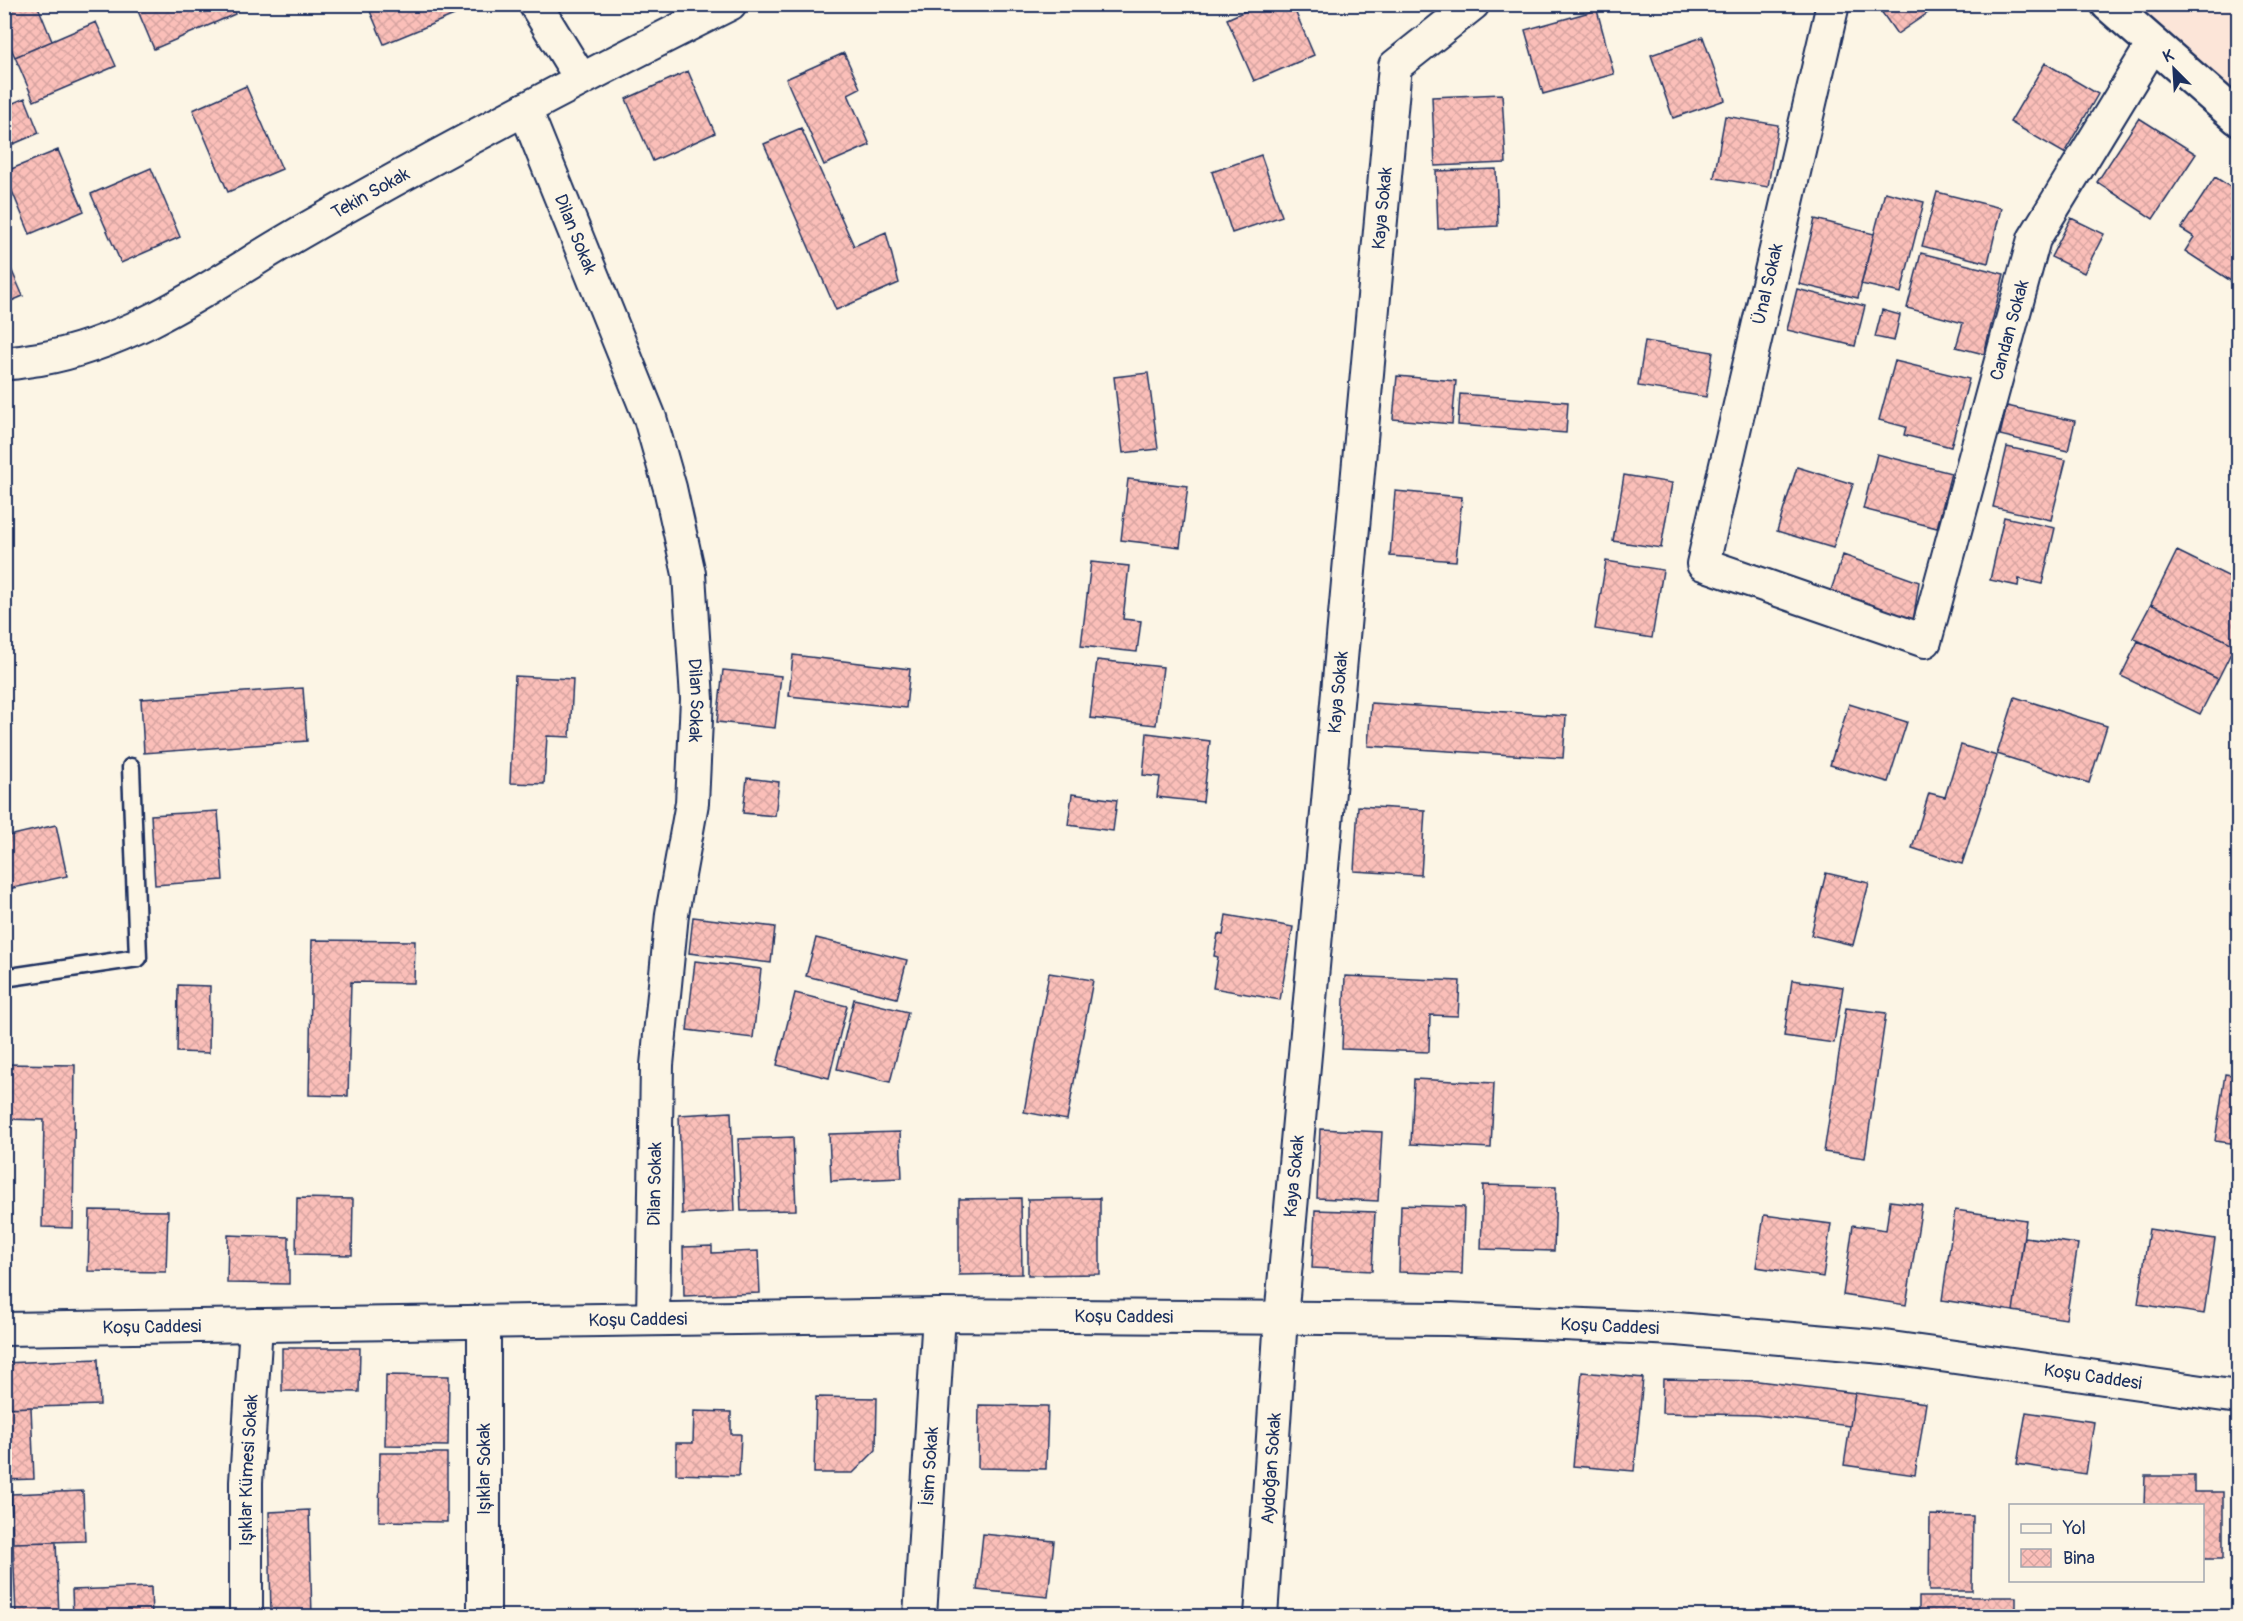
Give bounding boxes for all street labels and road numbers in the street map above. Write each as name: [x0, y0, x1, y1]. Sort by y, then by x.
street label: Tekin Sokak: [327, 162, 414, 224]
street label: Kaya Sokak: [1367, 166, 1397, 251]
street label: Dilan Sokak: [549, 191, 602, 278]
street label: Ünal Sokak: [1748, 241, 1789, 327]
street label: Candan Sokak: [1985, 277, 2034, 383]
street label: Kaya Sokak: [1323, 650, 1353, 735]
street label: Dilan Sokak: [683, 658, 708, 744]
street label: Kaya Sokak: [1279, 1134, 1309, 1219]
street label: Dilan Sokak: [643, 1141, 667, 1226]
street label: Koşu Caddesi: [1074, 1305, 1173, 1328]
street label: Koşu Caddesi: [588, 1307, 688, 1332]
street label: Koşu Caddesi: [1560, 1312, 1660, 1340]
street label: Koşu Caddesi: [102, 1315, 202, 1339]
street label: Koşu Caddesi: [2042, 1358, 2143, 1395]
street label: Işıklar Kümesi Sokak: [235, 1393, 263, 1546]
street label: Aydoğan Sokak: [1256, 1411, 1286, 1525]
street label: Işıklar Sokak: [473, 1422, 496, 1515]
street label: İsim Sokak: [915, 1425, 943, 1507]

